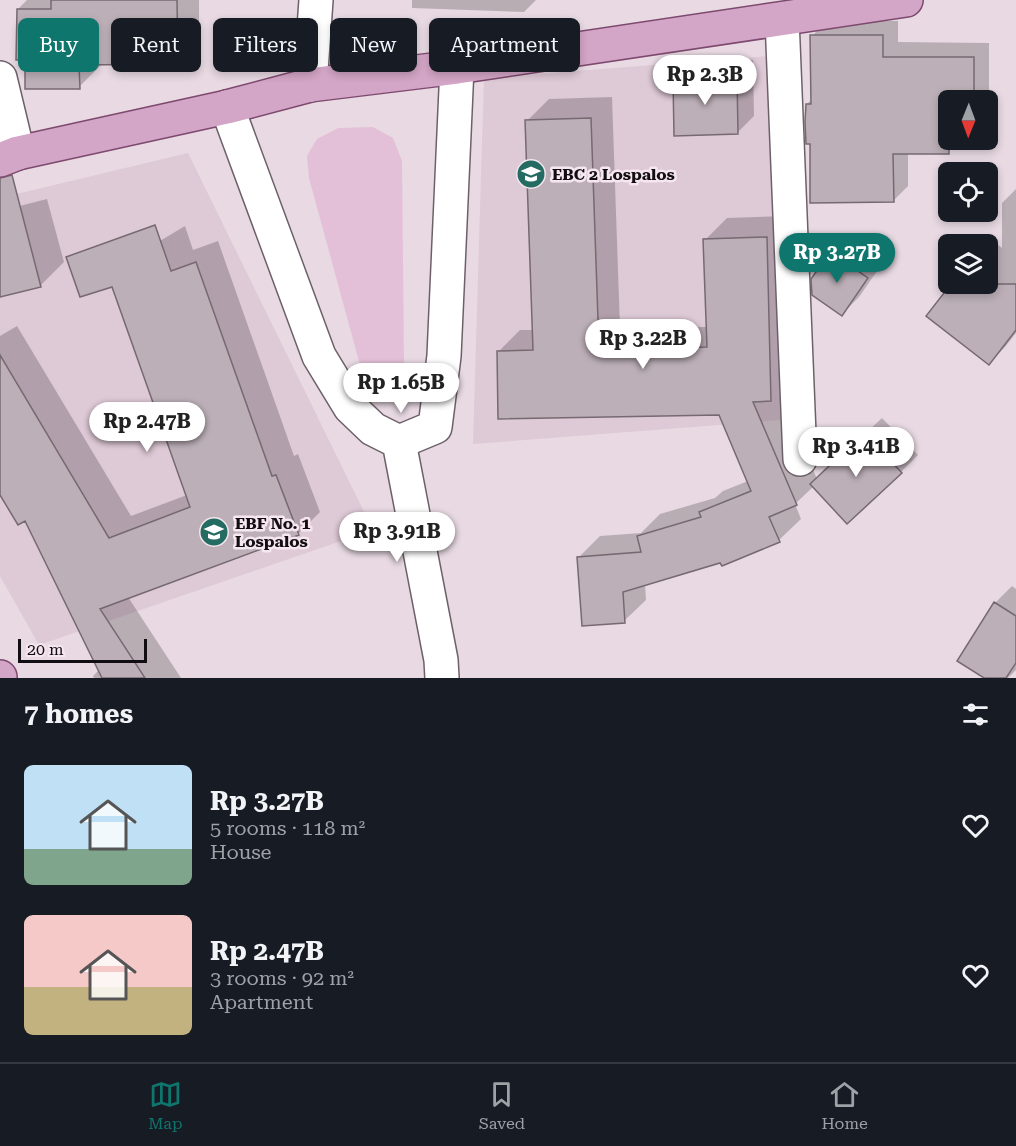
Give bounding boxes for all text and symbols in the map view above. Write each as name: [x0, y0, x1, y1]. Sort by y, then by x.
chip: Buy: [18, 18, 99, 72]
chip: Rent: [111, 18, 201, 72]
chip: Filters: [213, 18, 318, 72]
chip: New: [330, 18, 417, 72]
chip: Apartment: [429, 18, 580, 72]
pin: Rp 2.3B: [650, 55, 760, 106]
text: Rp 2.3B: [667, 62, 743, 86]
north arrow: [938, 90, 998, 150]
map controls: [938, 90, 998, 294]
school or university icon: EBC 2 Lospalos: [515, 158, 547, 190]
button: locate: [938, 162, 998, 222]
place label: EBC 2 Lospalos: [552, 165, 675, 184]
pin: Rp 3.27B: [775, 233, 899, 284]
button: layers: [938, 234, 998, 294]
text: Rp 3.27B: [793, 240, 881, 264]
pin: Rp 3.22B: [581, 319, 705, 370]
text: Rp 3.22B: [599, 326, 687, 350]
pin: Rp 1.65B: [339, 363, 463, 414]
text: Rp 1.65B: [357, 370, 445, 394]
pin: Rp 2.47B: [85, 402, 209, 453]
text: Rp 2.47B: [103, 409, 191, 433]
pin: Rp 3.41B: [794, 427, 918, 478]
text: Rp 3.41B: [812, 434, 900, 458]
pin: Rp 3.91B: [335, 512, 459, 563]
place label: EBF No. 1 Lospalos: [235, 514, 311, 551]
school or university icon: EBF No. 1 Lospalos: [198, 516, 230, 548]
text: Rp 3.91B: [353, 519, 441, 543]
scale bar: [18, 636, 147, 664]
text: 20 m: [27, 640, 64, 659]
icon: filters: [959, 698, 992, 731]
text: 7 homes: [24, 699, 133, 729]
text: Rp 3.27B: [210, 786, 324, 816]
icon: home: [72, 789, 144, 861]
icon: heart: [959, 809, 992, 842]
text: 5 rooms · 118 m²: [210, 816, 365, 840]
text: House: [210, 840, 272, 864]
text: Rp 2.47B: [210, 936, 324, 966]
icon: home: [72, 939, 144, 1011]
icon: heart: [959, 959, 992, 992]
text: 3 rooms · 92 m²: [210, 966, 354, 990]
text: Apartment: [210, 990, 313, 1014]
tab: Map: [148, 1078, 182, 1133]
tab: Saved: [479, 1078, 525, 1133]
tab: Home: [821, 1078, 868, 1133]

